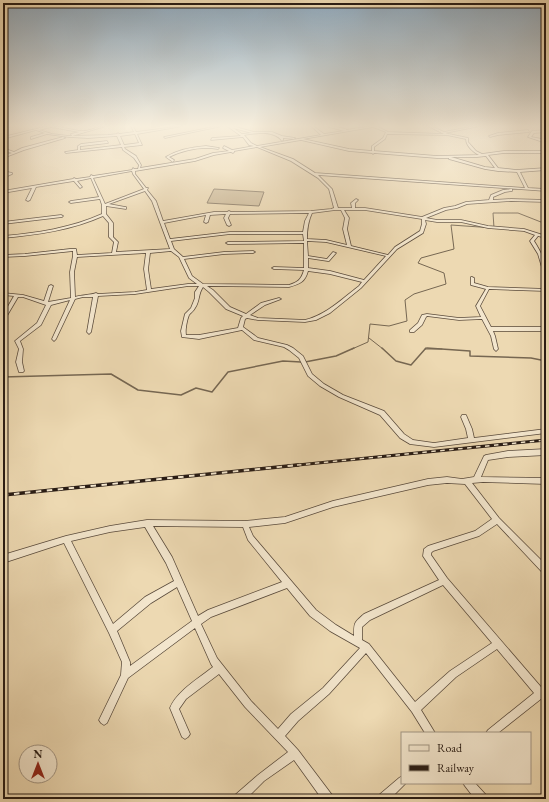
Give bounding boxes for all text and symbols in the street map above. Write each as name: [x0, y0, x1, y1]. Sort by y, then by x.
legend: [401, 732, 531, 784]
text: Road: [437, 740, 463, 756]
north arrow: [18, 744, 58, 784]
text: N: [34, 747, 43, 761]
text: Railway: [437, 760, 475, 776]

